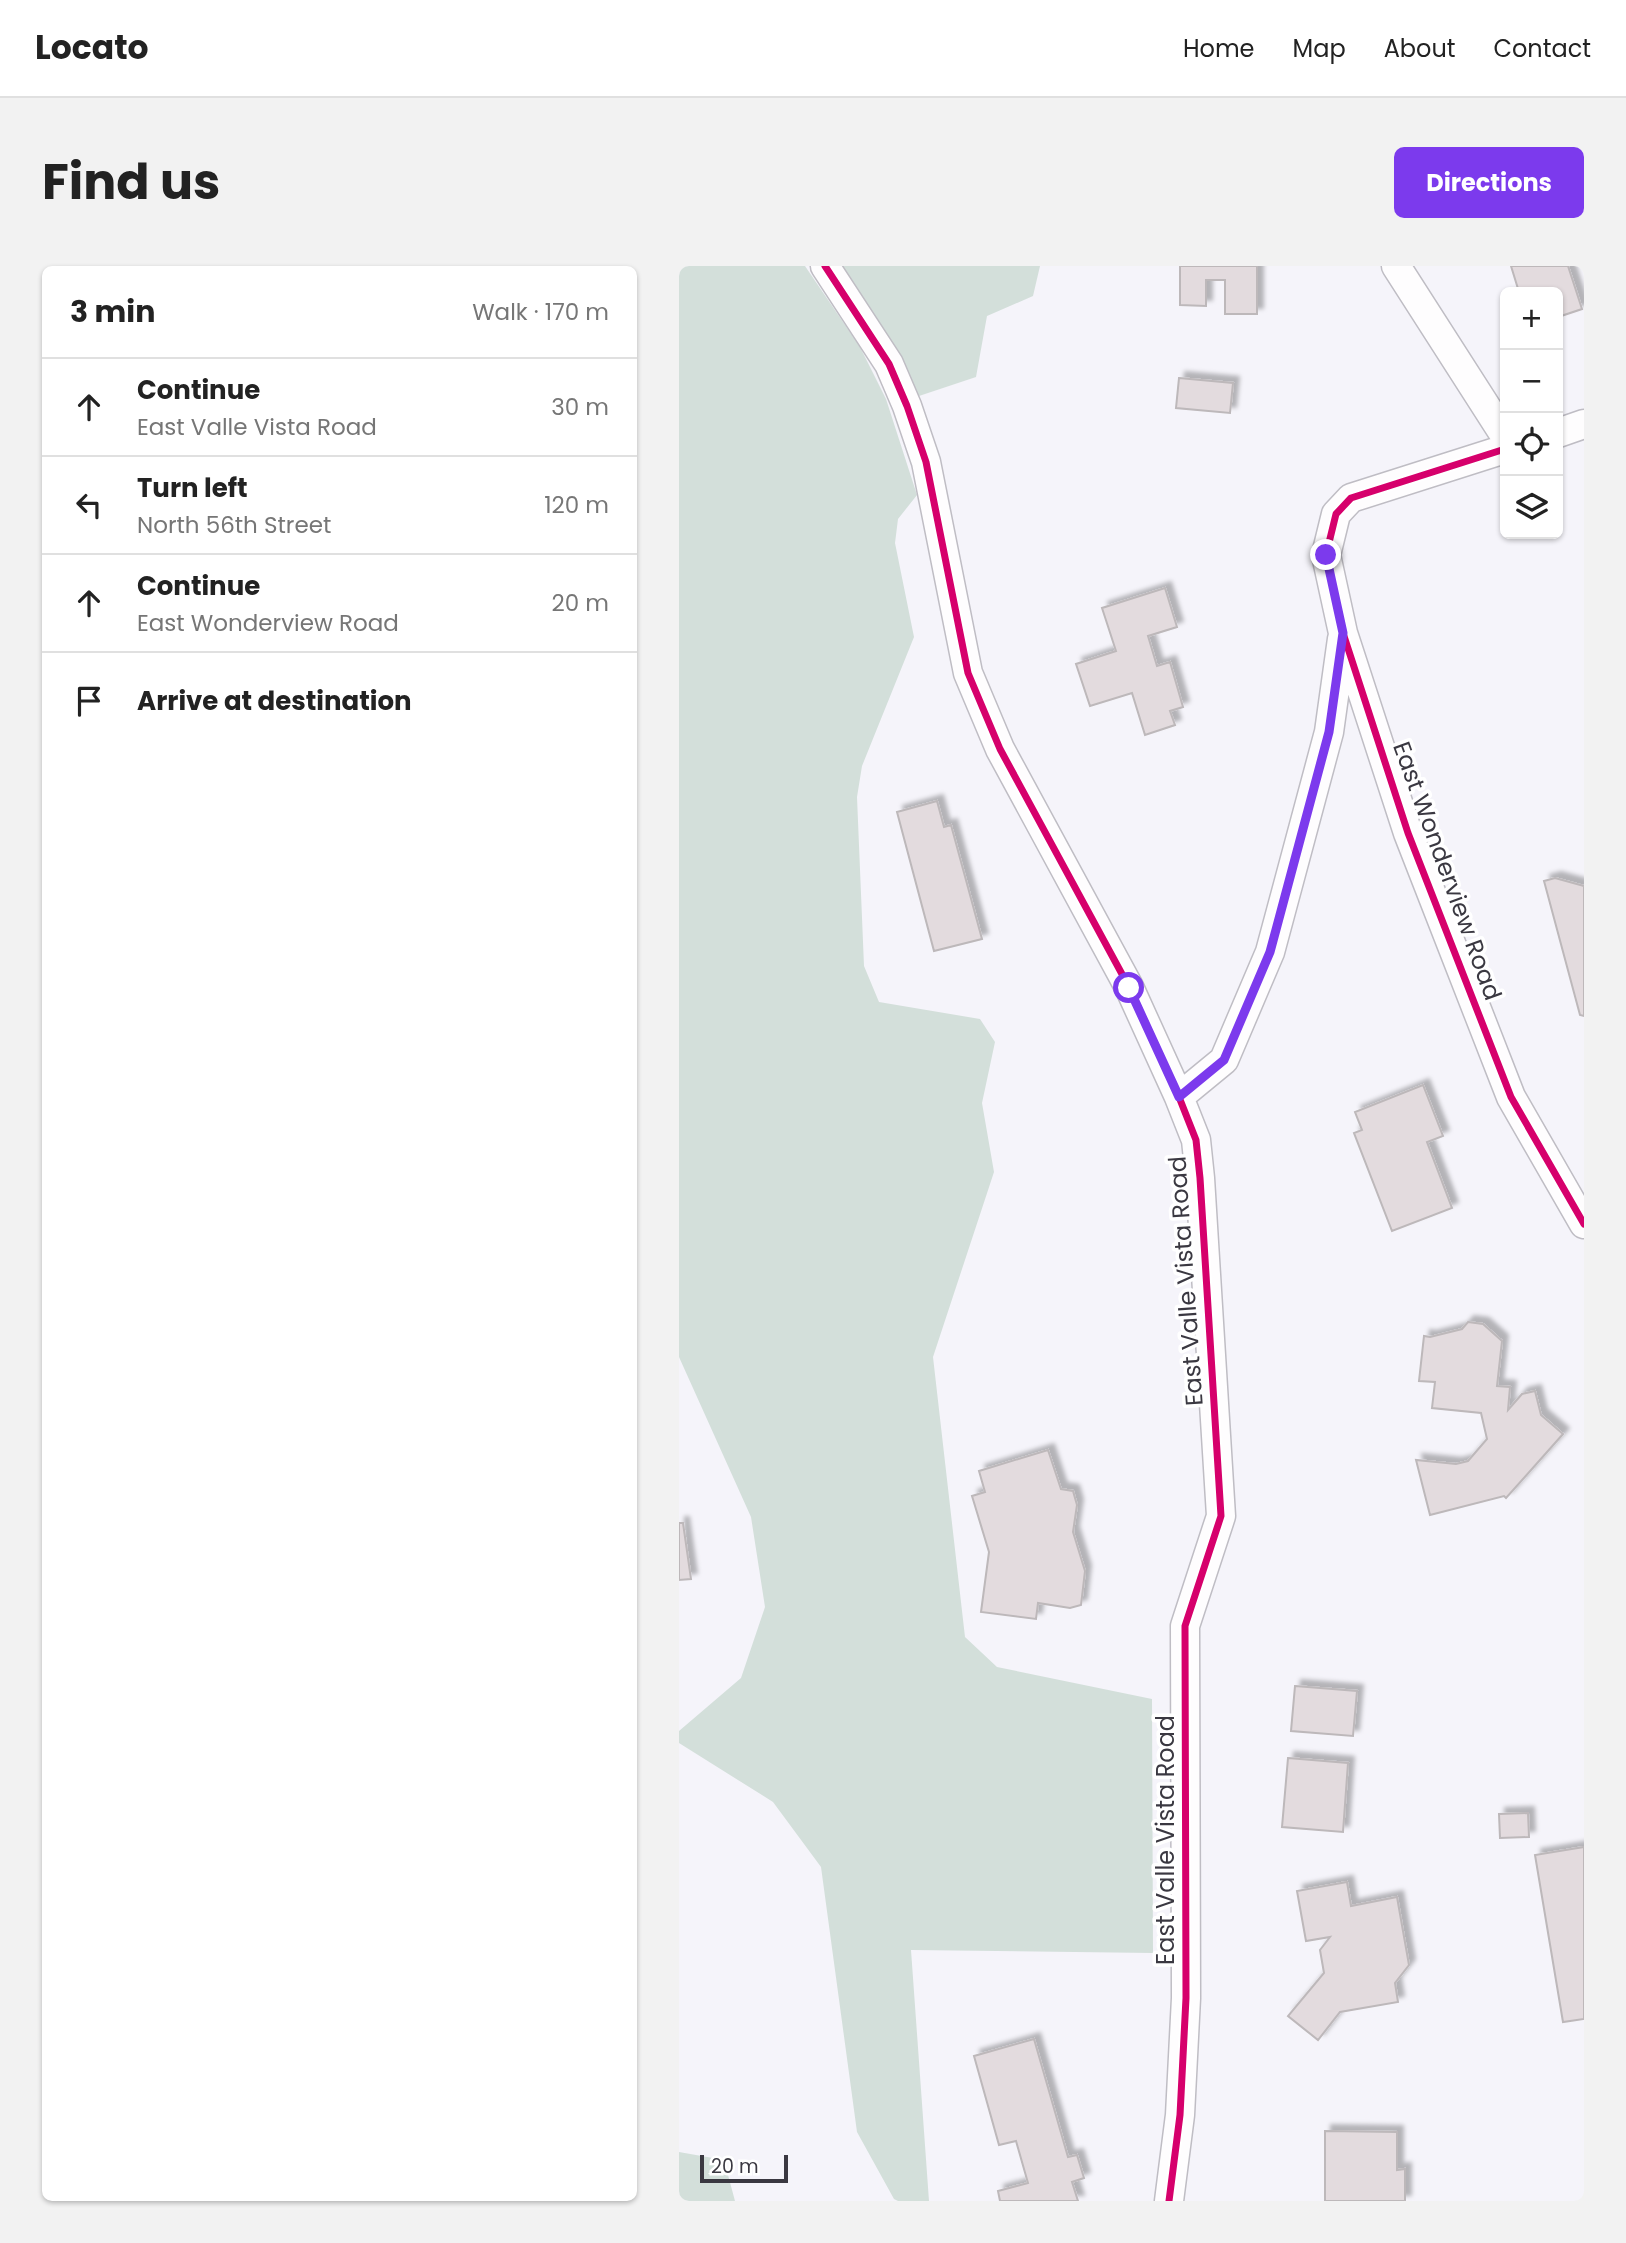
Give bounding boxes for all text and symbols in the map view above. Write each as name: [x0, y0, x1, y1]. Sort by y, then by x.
text: Locato: [35, 24, 149, 71]
text: Home: [1183, 32, 1255, 65]
text: Map: [1293, 32, 1346, 65]
text: About: [1384, 32, 1455, 65]
text: Contact: [1493, 32, 1591, 65]
button: Directions: [1394, 147, 1584, 218]
text: Find us: [42, 148, 220, 216]
map controls: [1500, 287, 1563, 539]
button: +: [1500, 287, 1563, 350]
text: 3 min: [70, 290, 155, 333]
text: Walk · 170 m: [472, 296, 609, 328]
button: −: [1500, 350, 1563, 413]
text: Continue: [137, 372, 260, 408]
icon: ahead: [70, 388, 108, 426]
text: 30 m: [551, 391, 609, 423]
text: East Valle Vista Road: [137, 411, 377, 443]
button: locate: [1500, 413, 1563, 476]
text: Turn left: [137, 470, 248, 506]
button: layers: [1500, 476, 1563, 539]
icon: left: [70, 486, 108, 524]
text: 120 m: [544, 489, 609, 521]
text: North 56th Street: [137, 509, 331, 541]
route end: [1310, 539, 1341, 570]
text: Continue: [137, 568, 260, 604]
icon: ahead: [70, 584, 108, 622]
text: 20 m: [551, 587, 609, 619]
text: East Wonderview Road: [137, 607, 399, 639]
icon: arrive: [70, 682, 108, 720]
text: Arrive at destination: [137, 683, 412, 719]
street label: East Wonderview Road: [1385, 737, 1510, 1005]
route start: [1113, 972, 1144, 1003]
street label: East Valle Vista Road: [1160, 1155, 1211, 1407]
street label: East Valle Vista Road: [1149, 1715, 1182, 1965]
scale bar: [700, 2152, 787, 2184]
text: 20 m: [711, 2153, 759, 2180]

